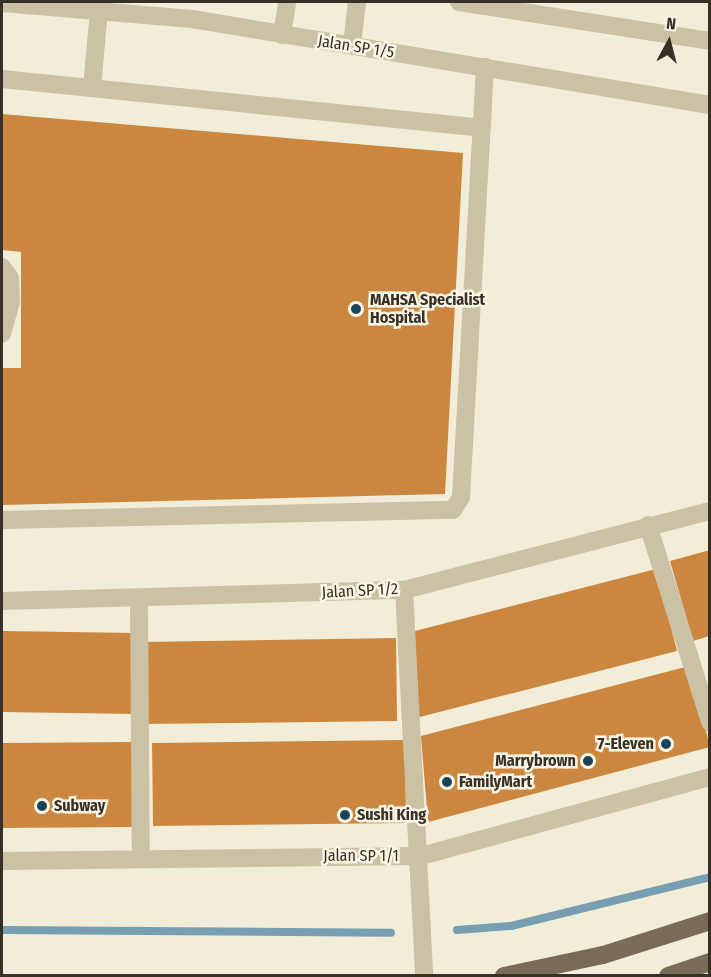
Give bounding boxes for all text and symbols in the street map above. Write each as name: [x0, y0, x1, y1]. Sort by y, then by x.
north arrow: [639, 12, 699, 72]
text: N: [665, 14, 677, 34]
street label: Jalan SP 1/5: [316, 31, 396, 63]
place label: MAHSA Specialist Hospital: [370, 290, 485, 328]
marker: MAHSA Specialist Hospital: [347, 300, 365, 318]
street label: Jalan SP 1/2: [321, 579, 399, 603]
place label: 7-Eleven: [598, 734, 654, 754]
marker: 7-Eleven: [659, 737, 673, 751]
place label: Marrybrown: [495, 751, 576, 771]
marker: Marrybrown: [581, 754, 595, 768]
place label: FamilyMart: [459, 772, 532, 792]
marker: FamilyMart: [440, 775, 454, 789]
place label: Subway: [54, 796, 105, 816]
marker: Subway: [35, 799, 49, 813]
place label: Sushi King: [357, 805, 426, 825]
marker: Sushi King: [338, 808, 352, 822]
street label: Jalan SP 1/1: [323, 846, 399, 866]

